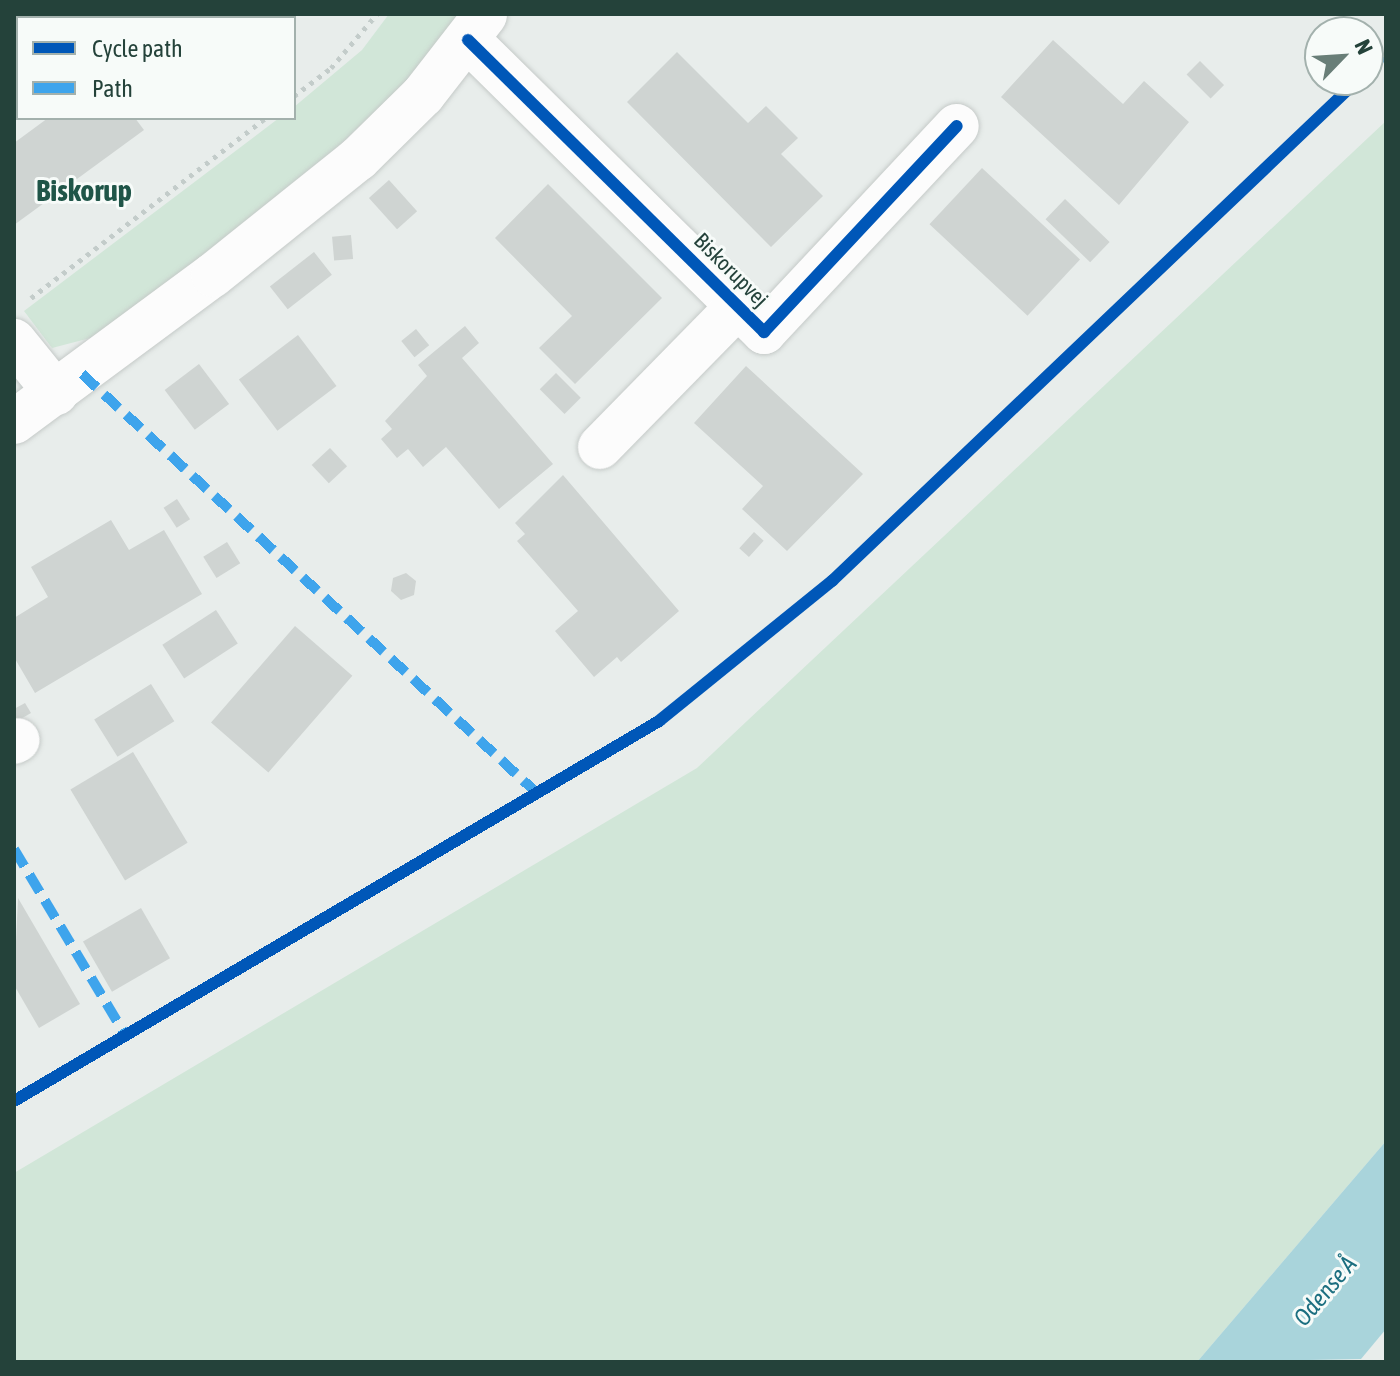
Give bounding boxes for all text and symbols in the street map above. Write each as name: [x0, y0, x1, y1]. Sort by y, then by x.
legend: [16, 16, 296, 120]
north arrow: [1304, 16, 1384, 96]
text: Cycle path: [92, 35, 183, 62]
text: N: [1349, 35, 1378, 58]
text: Path: [92, 75, 133, 102]
district label: Biskorup: [36, 172, 132, 208]
street label: Biskorupvej: [688, 227, 774, 313]
water label: Odense Å: [1288, 1250, 1362, 1332]

